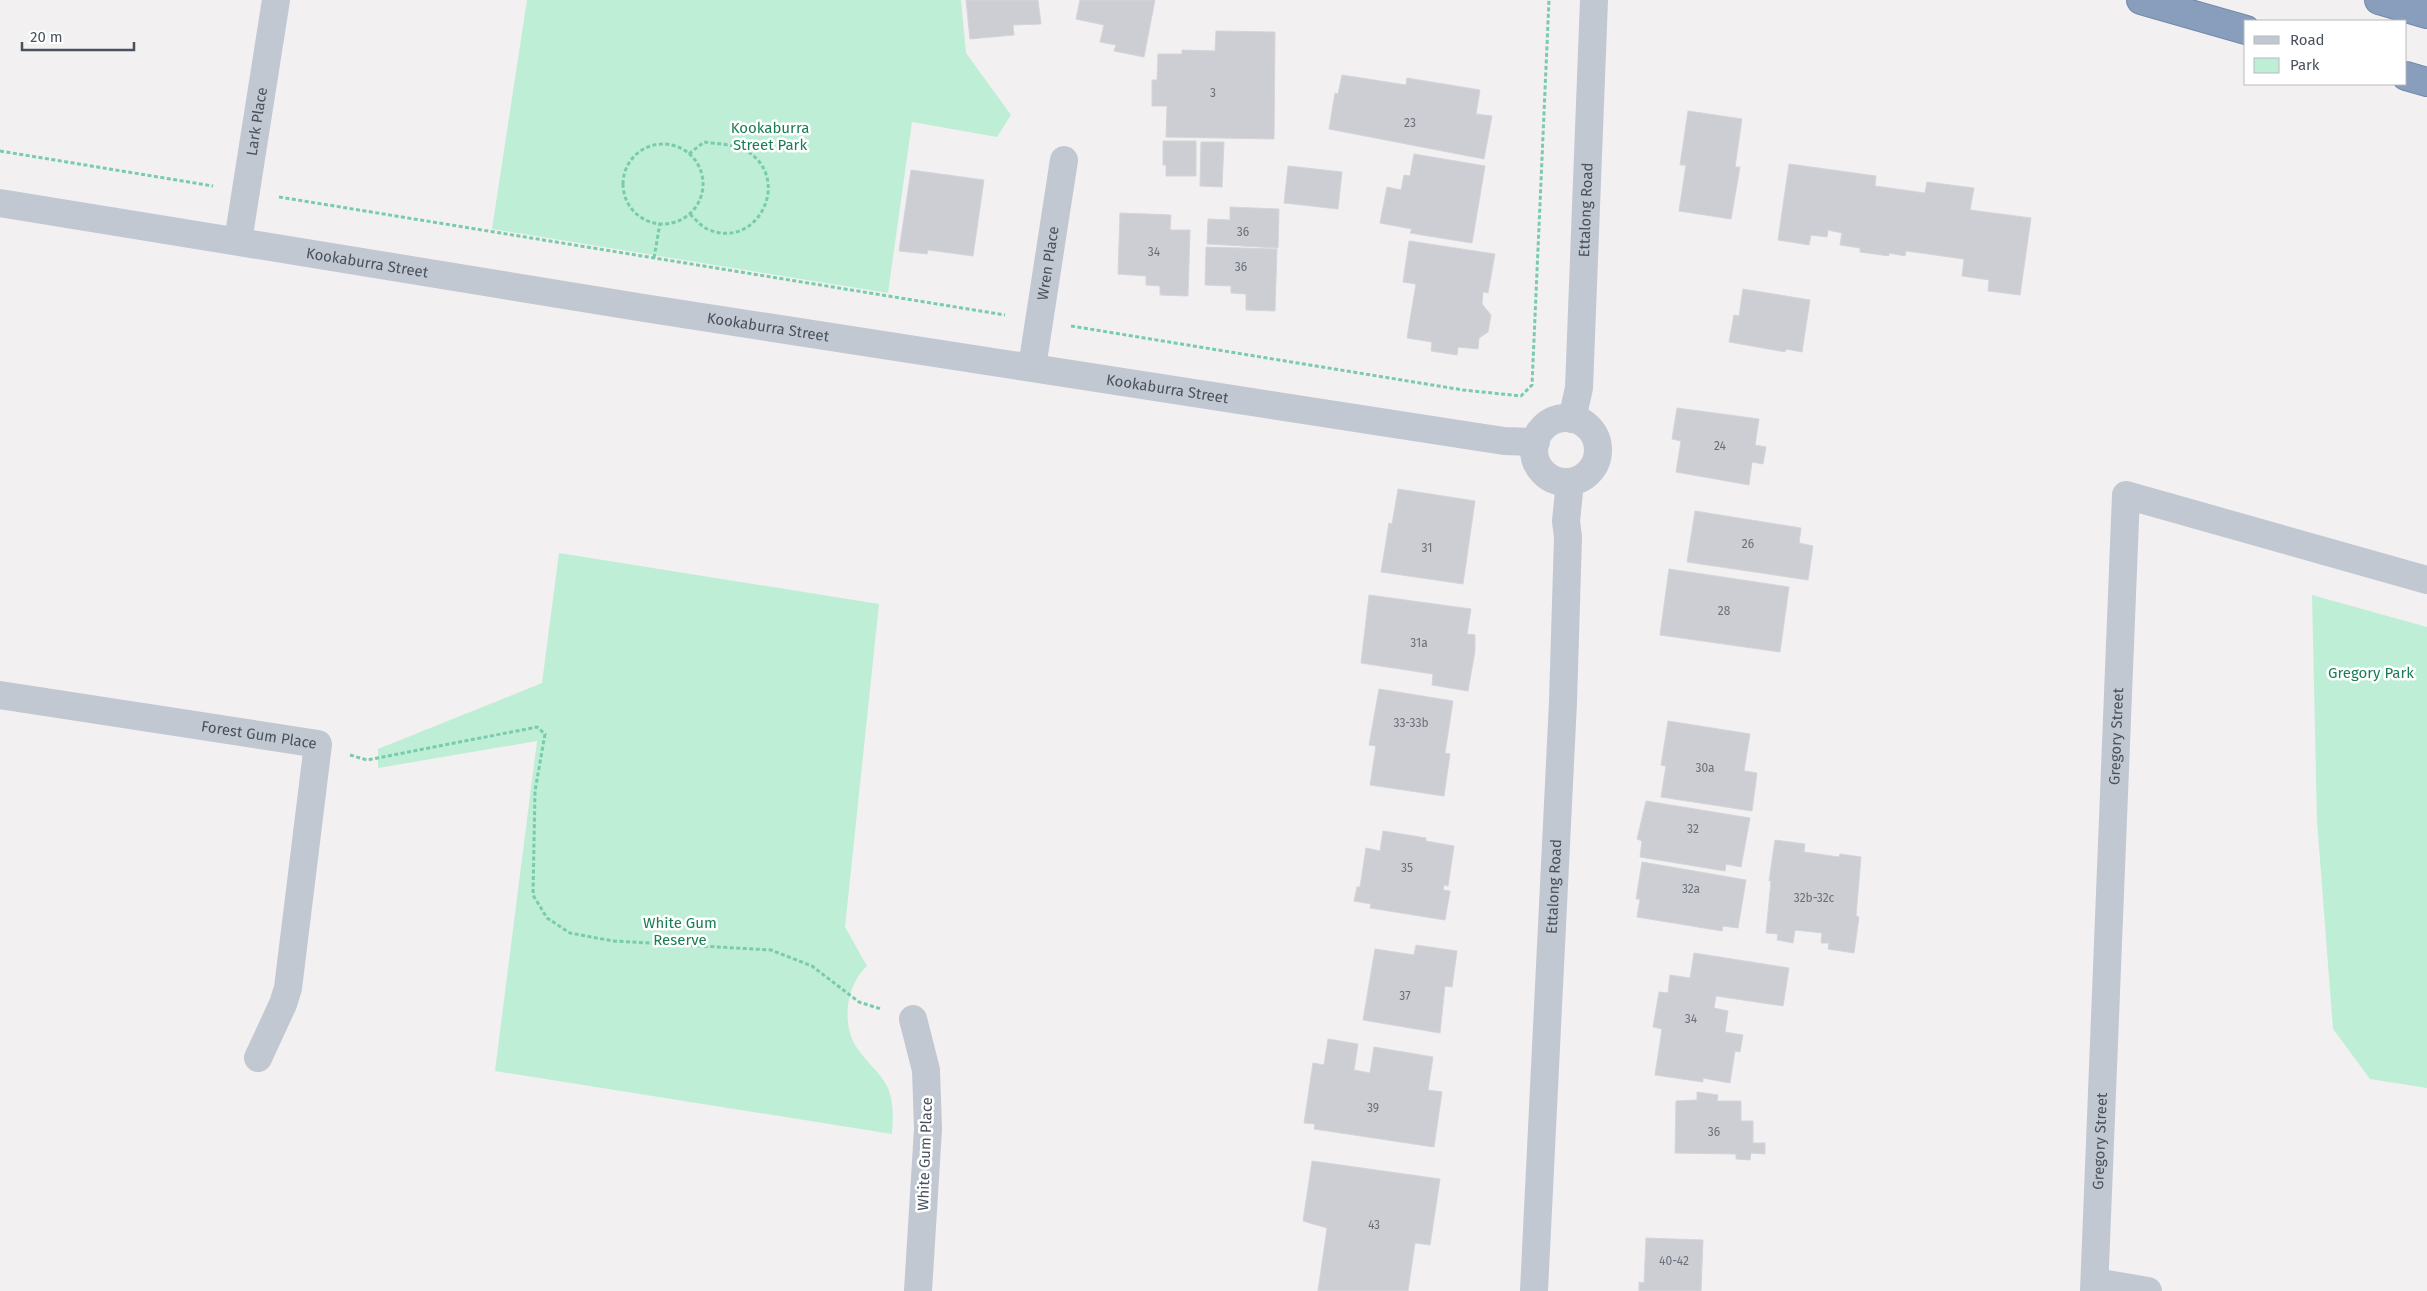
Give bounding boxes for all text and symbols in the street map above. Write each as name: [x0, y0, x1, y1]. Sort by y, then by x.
scale bar: [22, 20, 135, 52]
legend: [2244, 20, 2407, 85]
text: 20 m: [30, 28, 63, 46]
text: Road: [2290, 31, 2325, 49]
text: Park: [2290, 56, 2320, 74]
street label: Lark Place: [243, 86, 271, 157]
house number: 3: [1210, 86, 1216, 100]
house number: 23: [1404, 116, 1416, 130]
park label: Kookaburra Street Park: [731, 119, 809, 154]
street label: Ettalong Road: [1575, 162, 1597, 258]
street label: Wren Place: [1033, 225, 1063, 302]
house number: 36: [1237, 225, 1249, 239]
street label: Kookaburra Street: [305, 244, 430, 282]
house number: 34: [1148, 245, 1161, 259]
house number: 36: [1235, 260, 1247, 274]
street label: Kookaburra Street: [706, 309, 831, 346]
street label: Kookaburra Street: [1105, 371, 1230, 407]
house number: 24: [1714, 439, 1727, 453]
house number: 26: [1742, 537, 1754, 551]
house number: 31: [1422, 541, 1432, 555]
house number: 28: [1718, 604, 1731, 618]
house number: 31a: [1410, 636, 1428, 650]
park label: Gregory Park: [2328, 664, 2414, 682]
street label: Gregory Street: [2105, 687, 2127, 785]
house number: 33-33b: [1393, 716, 1429, 730]
street label: Forest Gum Place: [200, 717, 318, 753]
house number: 30a: [1695, 761, 1715, 775]
house number: 32: [1687, 822, 1699, 836]
street label: Ettalong Road: [1543, 839, 1565, 934]
house number: 35: [1401, 861, 1413, 875]
house number: 32a: [1682, 882, 1700, 896]
house number: 32b-32c: [1794, 891, 1834, 905]
park label: White Gum Reserve: [643, 914, 717, 949]
house number: 37: [1399, 989, 1411, 1003]
house number: 34: [1685, 1012, 1698, 1026]
street label: Gregory Street: [2089, 1092, 2111, 1190]
street label: White Gum Place: [914, 1097, 936, 1211]
house number: 39: [1367, 1101, 1379, 1115]
house number: 36: [1708, 1125, 1720, 1139]
house number: 43: [1368, 1218, 1380, 1232]
house number: 40-42: [1659, 1254, 1689, 1268]

